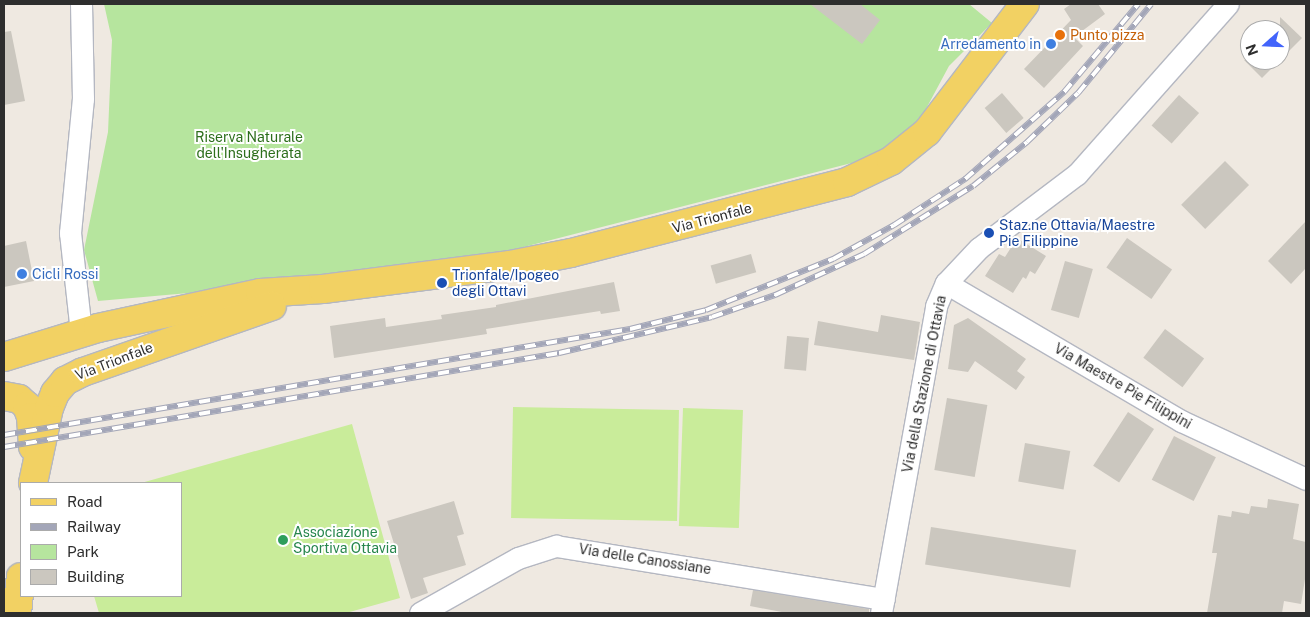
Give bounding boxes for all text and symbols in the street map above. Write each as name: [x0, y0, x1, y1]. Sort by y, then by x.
north arrow: [1240, 20, 1290, 70]
place label: Punto pizza: [1070, 27, 1145, 43]
marker: Punto pizza: [1054, 29, 1066, 41]
place label: Arredamento in: [940, 36, 1041, 52]
marker: Arredamento in: [1045, 38, 1057, 50]
text: N: [1242, 42, 1261, 58]
park label: Riserva Naturale dell'Insugherata: [195, 129, 303, 162]
street label: Via Trionfale: [670, 199, 754, 237]
place label: Staz.ne Ottavia/Maestre Pie Filippine: [999, 217, 1155, 250]
marker: Staz.ne Ottavia/Maestre Pie Filippine: [983, 227, 995, 239]
place label: Cicli Rossi: [32, 266, 98, 282]
place label: Trionfale/Ipogeo degli Ottavi: [452, 267, 559, 300]
marker: Cicli Rossi: [16, 268, 28, 280]
marker: Trionfale/Ipogeo degli Ottavi: [436, 277, 448, 289]
street label: Via della Stazione di Ottavia: [899, 294, 949, 474]
street label: Via Trionfale: [73, 339, 155, 383]
street label: Via Maestre Pie Filippini: [1051, 340, 1195, 432]
legend: [20, 482, 182, 597]
text: Road: [67, 493, 103, 510]
text: Railway: [67, 518, 121, 535]
place label: Associazione Sportiva Ottavia: [293, 524, 397, 556]
marker: Associazione Sportiva Ottavia: [277, 534, 289, 546]
street label: Via delle Canossiane: [577, 540, 713, 578]
text: Park: [67, 543, 99, 560]
text: Building: [67, 568, 125, 585]

